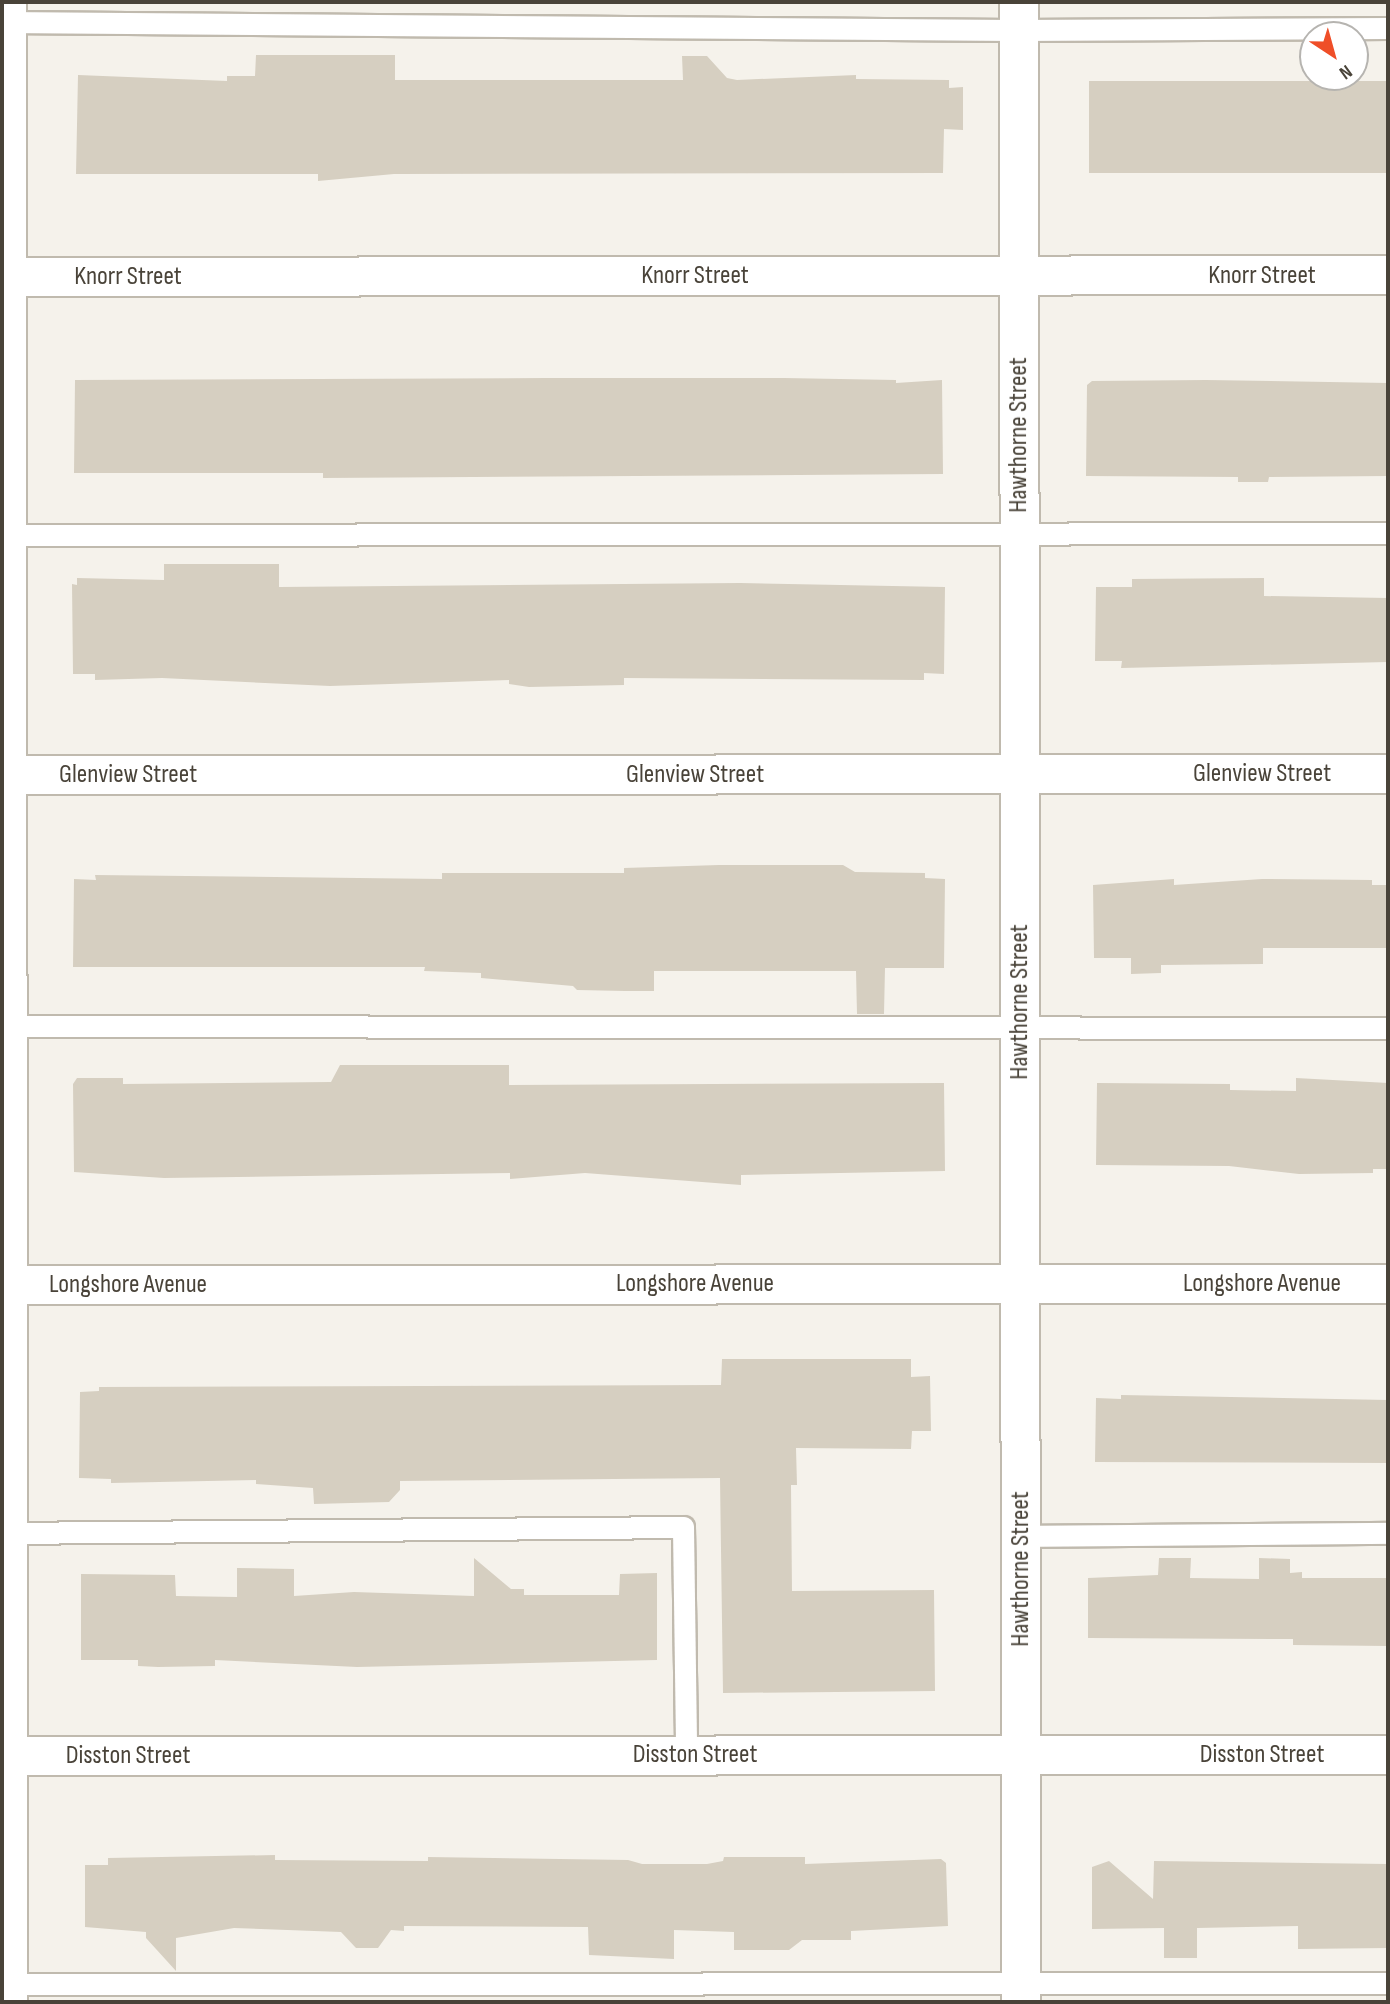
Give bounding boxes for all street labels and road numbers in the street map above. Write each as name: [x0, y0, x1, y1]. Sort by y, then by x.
street label: Knorr Street: [641, 260, 749, 292]
street label: Knorr Street: [1208, 260, 1316, 292]
street label: Knorr Street: [74, 261, 182, 293]
street label: Hawthorne Street: [1003, 357, 1035, 513]
street label: Glenview Street: [1193, 758, 1331, 790]
street label: Glenview Street: [59, 759, 197, 791]
street label: Glenview Street: [626, 759, 764, 791]
street label: Hawthorne Street: [1004, 924, 1036, 1080]
street label: Longshore Avenue: [616, 1268, 774, 1300]
street label: Longshore Avenue: [1183, 1268, 1341, 1300]
street label: Longshore Avenue: [49, 1269, 207, 1301]
street label: Hawthorne Street: [1005, 1491, 1037, 1647]
street label: Disston Street: [633, 1739, 757, 1771]
street label: Disston Street: [1200, 1739, 1324, 1771]
street label: Disston Street: [66, 1740, 190, 1772]

